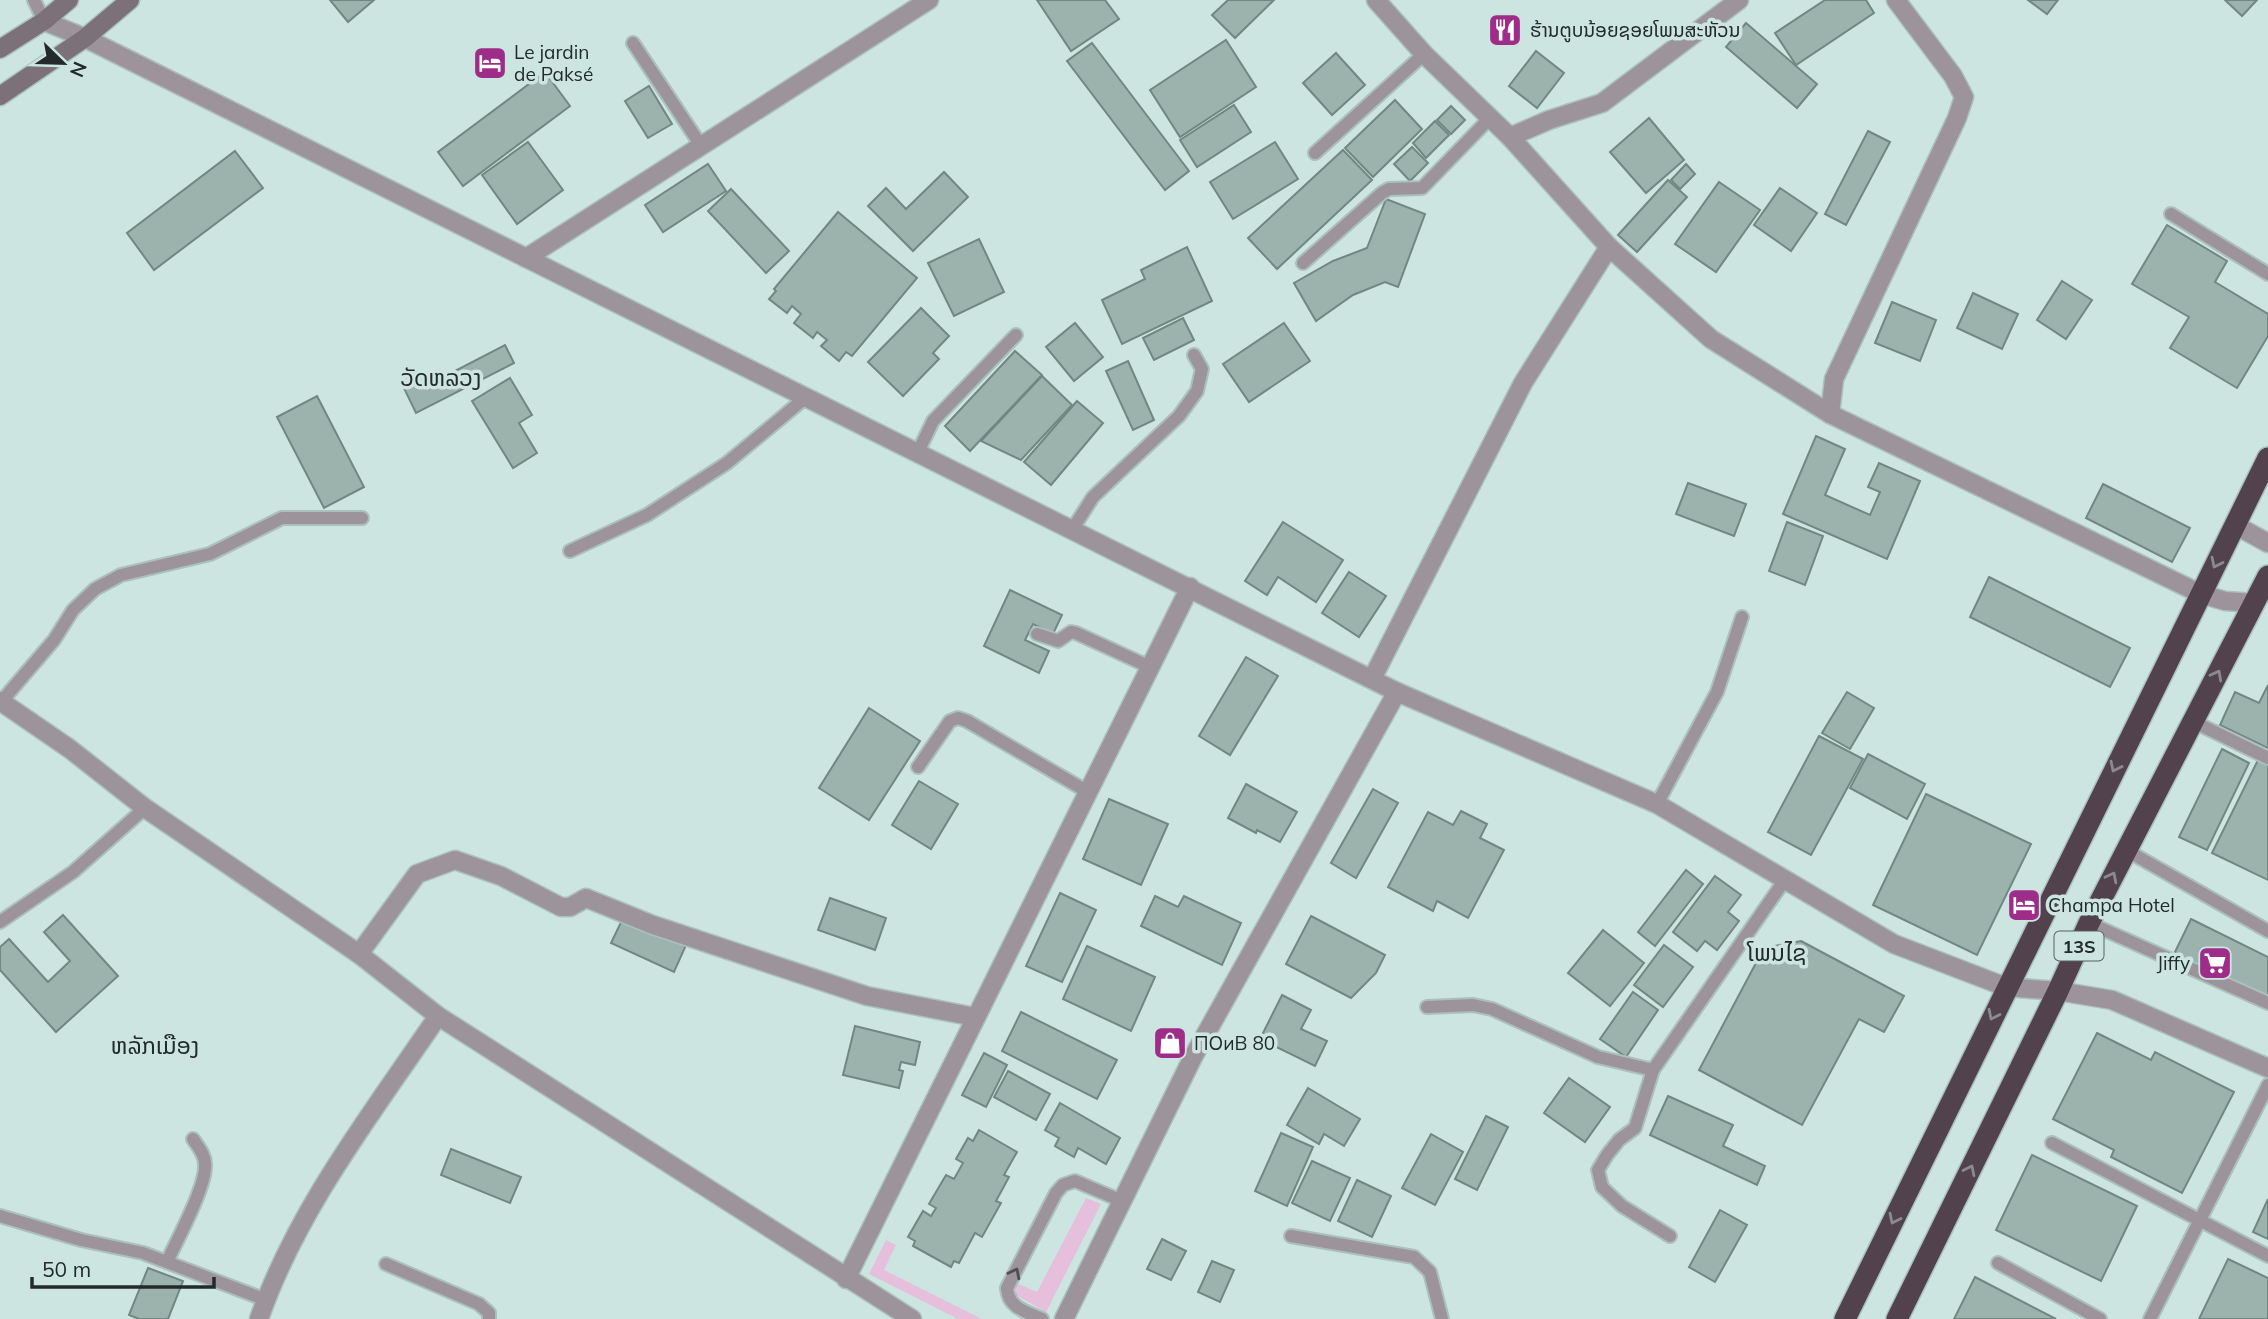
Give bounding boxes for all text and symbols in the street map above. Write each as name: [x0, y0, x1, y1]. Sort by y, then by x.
restaurant icon: ຮ້ານຕູບນ້ອຍຊອຍໂພນສະຫັວນ: [1486, 11, 1524, 49]
place label: ຮ້ານຕູບນ້ອຍຊອຍໂພນສະຫັວນ: [1530, 18, 1740, 43]
north arrow: [28, 28, 98, 98]
place label: Le jardin de Paksé: [514, 40, 593, 86]
hotel icon: Le jardin de Paksé: [471, 44, 509, 82]
text: N: [65, 58, 92, 81]
district label: ວັດຫລວງ: [400, 363, 482, 392]
one-way arrow: [2211, 556, 2225, 568]
one-way arrow: [2209, 670, 2222, 682]
one-way arrow: [2110, 760, 2124, 772]
one-way arrow: [2104, 872, 2118, 884]
hotel icon: Champa Hotel: [2005, 886, 2043, 924]
place label: Champa Hotel: [2048, 893, 2175, 917]
road number: 13S: [2054, 931, 2104, 960]
district label: ໂພນໄຊ: [1747, 938, 1807, 967]
supermarket icon: Jiffy: [2196, 944, 2234, 982]
place label: Jiffy: [2157, 951, 2190, 975]
one-way arrow: [1987, 1008, 2001, 1020]
shop icon: ПОиВ 80: [1151, 1024, 1189, 1062]
district label: ຫລັກເມືອງ: [111, 1031, 199, 1060]
place label: ПОиВ 80: [1194, 1031, 1275, 1055]
one-way arrow: [1962, 1165, 1976, 1177]
one-way arrow: [1888, 1212, 1902, 1224]
scale bar: [32, 1246, 214, 1290]
text: 50 m: [42, 1256, 91, 1282]
one-way arrow: [1007, 1268, 1021, 1280]

